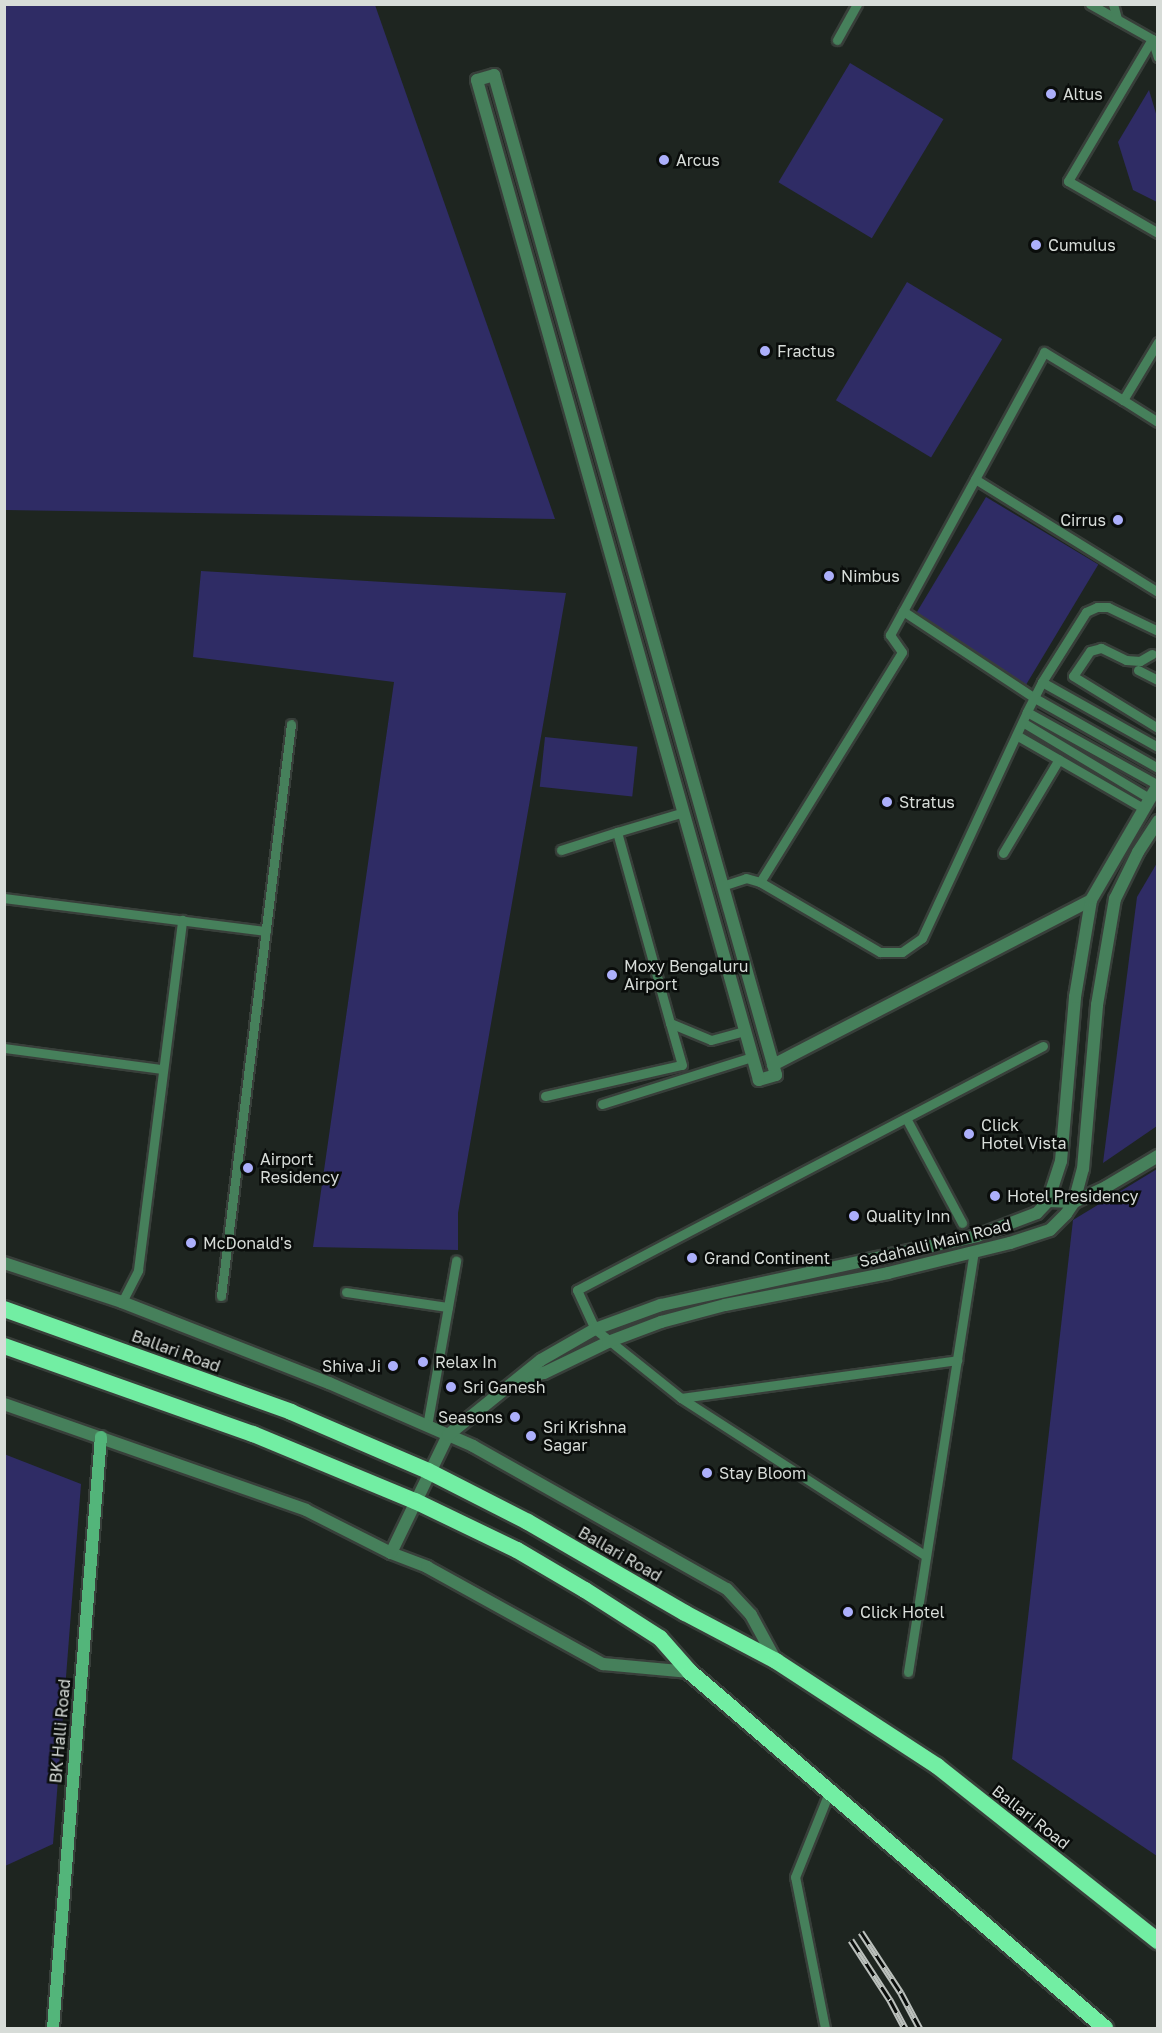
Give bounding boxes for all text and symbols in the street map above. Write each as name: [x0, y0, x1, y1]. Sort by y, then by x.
place label: Altus: [1063, 84, 1103, 104]
marker: Altus: [1044, 87, 1058, 101]
place label: Arcus: [676, 150, 720, 170]
marker: Arcus: [657, 153, 671, 167]
place label: Cumulus: [1048, 235, 1116, 255]
marker: Cumulus: [1029, 238, 1043, 252]
place label: Fractus: [777, 341, 835, 361]
marker: Fractus: [758, 344, 772, 358]
place label: Cirrus: [1060, 510, 1106, 530]
marker: Cirrus: [1111, 513, 1125, 527]
place label: Nimbus: [841, 566, 900, 586]
marker: Nimbus: [822, 569, 836, 583]
place label: Stratus: [899, 792, 955, 812]
marker: Stratus: [880, 795, 894, 809]
place label: Moxy Bengaluru Airport: [624, 956, 748, 994]
marker: Moxy Bengaluru Airport: [605, 968, 619, 982]
place label: Click Hotel Vista: [981, 1115, 1066, 1153]
marker: Click Hotel Vista: [962, 1127, 976, 1141]
place label: Airport Residency: [260, 1149, 339, 1187]
marker: Airport Residency: [241, 1161, 255, 1175]
place label: Hotel Presidency: [1007, 1186, 1138, 1206]
marker: Hotel Presidency: [988, 1189, 1002, 1203]
place label: Quality Inn: [866, 1206, 950, 1226]
marker: Quality Inn: [847, 1209, 861, 1223]
street label: Sadahalli Main Road: [857, 1215, 1013, 1271]
place label: McDonald's: [203, 1233, 292, 1253]
marker: McDonald's: [184, 1236, 198, 1250]
place label: Grand Continent: [704, 1248, 830, 1268]
marker: Grand Continent: [685, 1251, 699, 1265]
street label: Ballari Road: [129, 1326, 223, 1376]
place label: Relax In: [435, 1352, 497, 1372]
marker: Relax In: [416, 1355, 430, 1369]
place label: Shiva Ji: [322, 1356, 381, 1376]
marker: Shiva Ji: [386, 1359, 400, 1373]
place label: Sri Ganesh: [463, 1377, 546, 1397]
marker: Sri Ganesh: [444, 1380, 458, 1394]
place label: Seasons: [438, 1407, 503, 1427]
marker: Seasons: [508, 1410, 522, 1424]
place label: Sri Krishna Sagar: [543, 1417, 627, 1455]
marker: Sri Krishna Sagar: [524, 1429, 538, 1443]
place label: Stay Bloom: [719, 1463, 806, 1483]
marker: Stay Bloom: [700, 1466, 714, 1480]
street label: Ballari Road: [575, 1522, 665, 1586]
place label: Click Hotel: [860, 1602, 945, 1622]
marker: Click Hotel: [841, 1605, 855, 1619]
street label: BK Halli Road: [46, 1678, 74, 1784]
street label: Ballari Road: [989, 1781, 1073, 1853]

